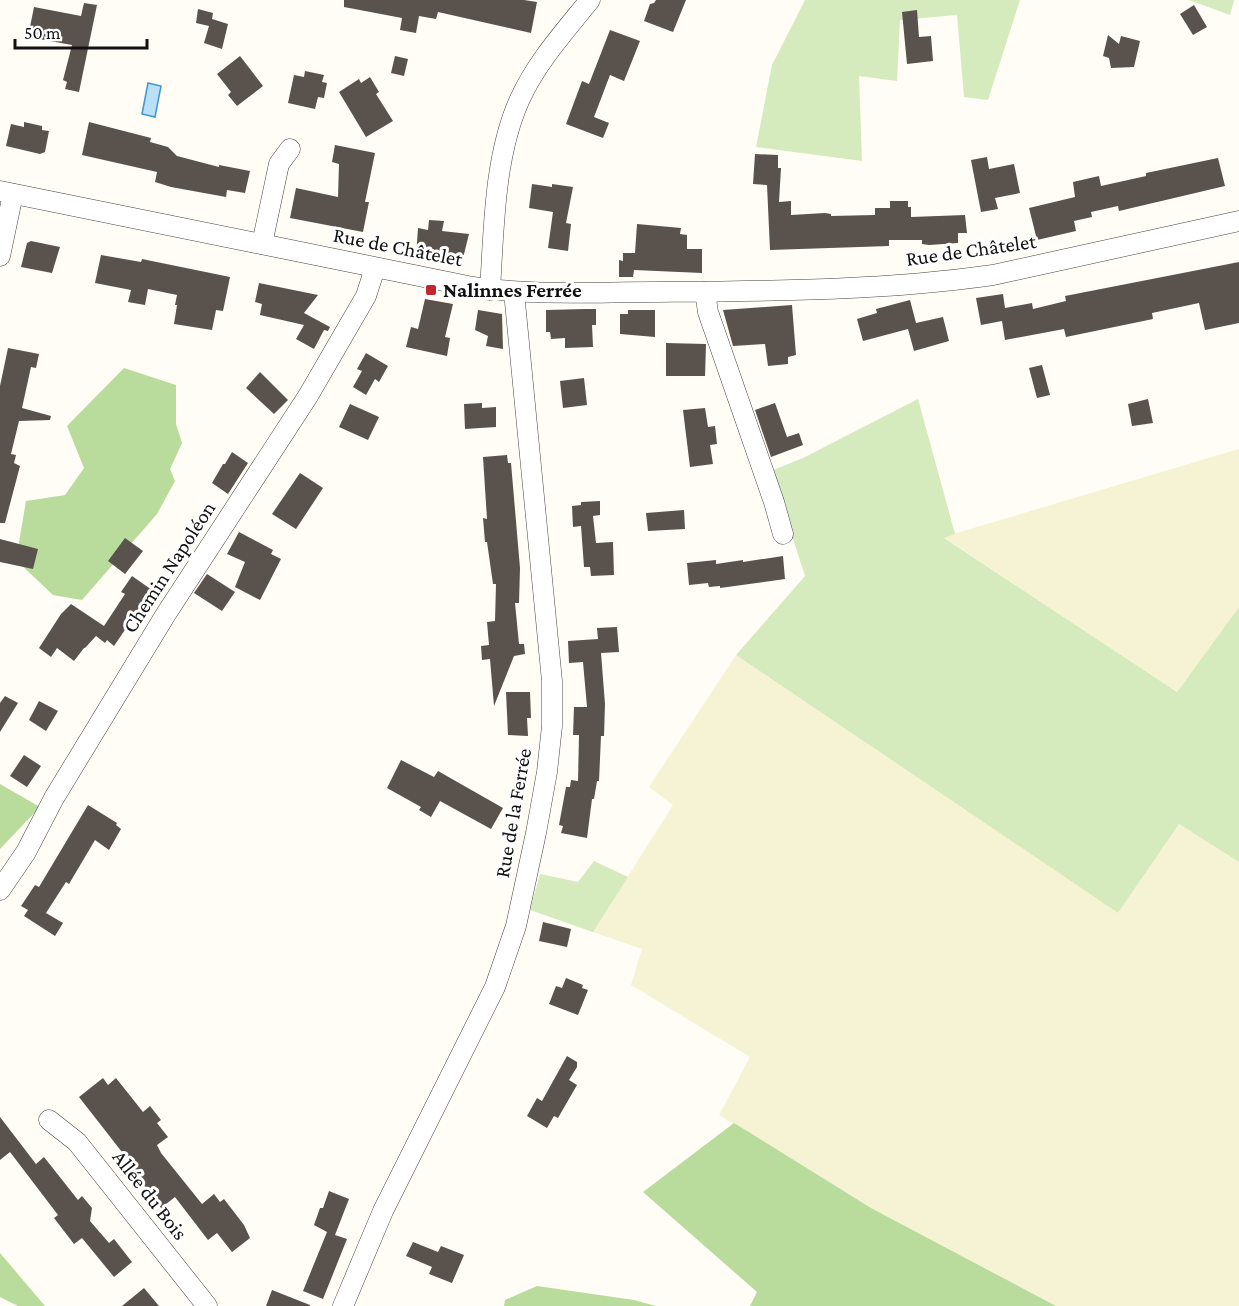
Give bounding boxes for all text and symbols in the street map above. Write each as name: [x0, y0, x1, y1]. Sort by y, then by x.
scale bar: [15, 12, 147, 50]
text: 50 m: [24, 23, 61, 43]
street label: Rue de Châtelet: [331, 223, 466, 271]
street label: Rue de Châtelet: [904, 229, 1039, 271]
place label: Nalinnes Ferrée: [443, 278, 582, 302]
marker: Nalinnes Ferrée: [424, 283, 438, 297]
street label: Chemin Napoléon: [118, 497, 220, 637]
street label: Rue de la Ferrée: [490, 746, 536, 880]
street label: Allée du Bois: [108, 1145, 192, 1245]

